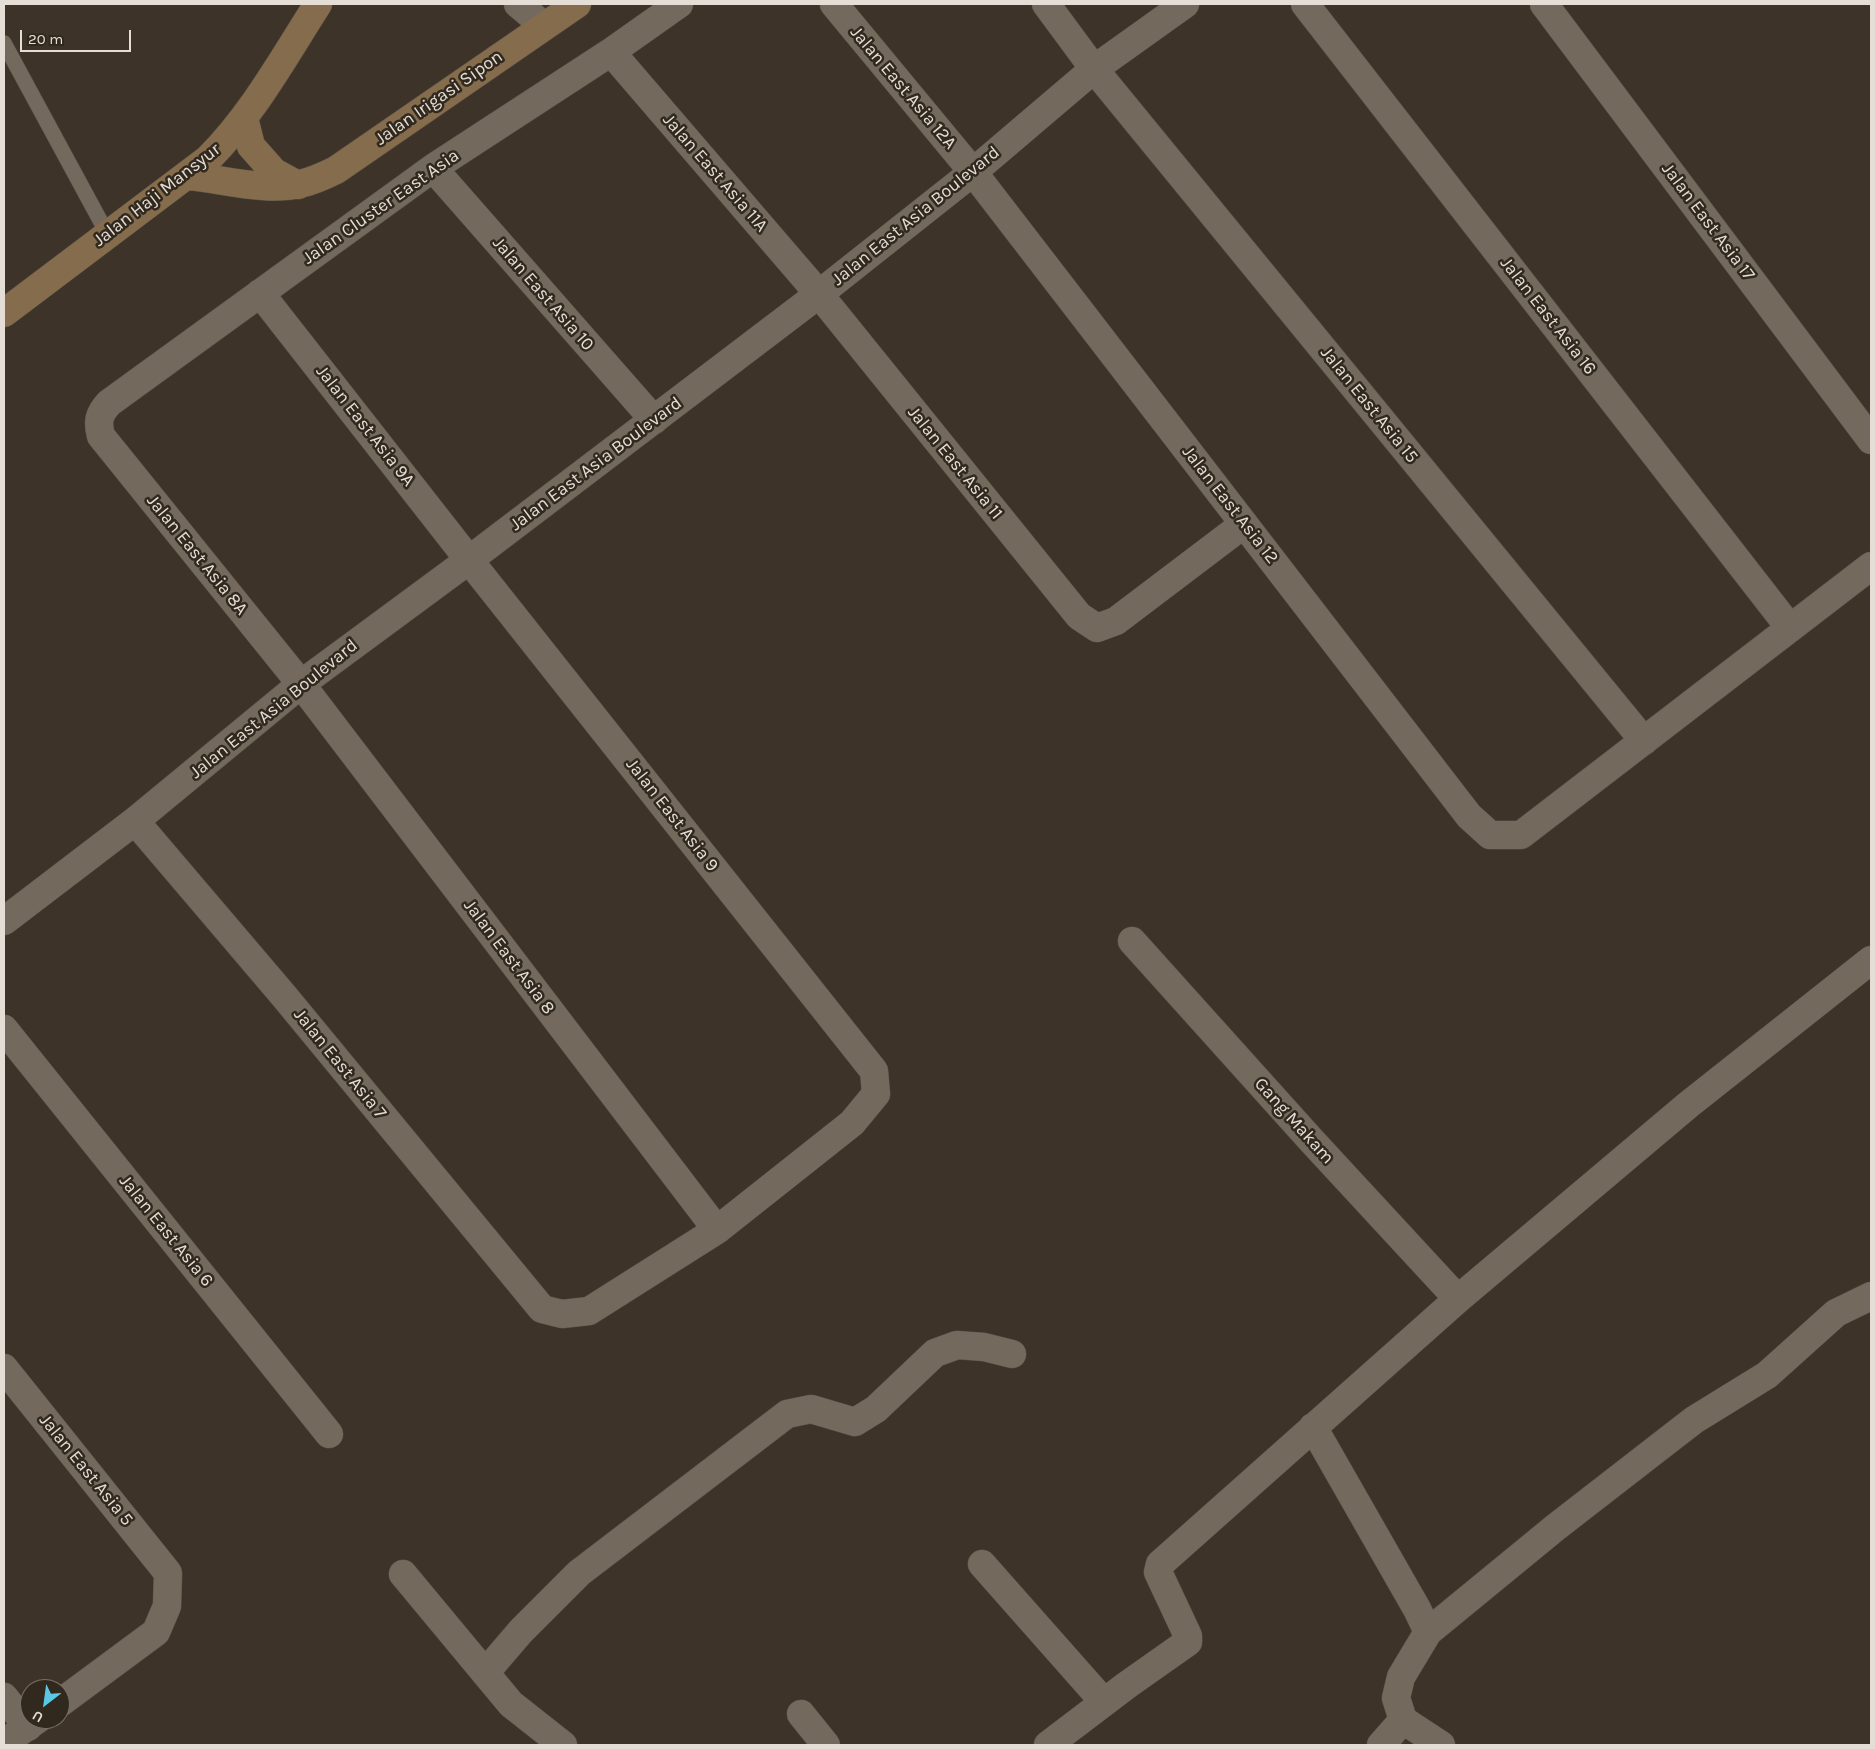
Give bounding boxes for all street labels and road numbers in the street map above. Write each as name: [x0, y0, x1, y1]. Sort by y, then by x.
street label: Jalan East Asia 12A: [845, 22, 961, 154]
street label: Jalan Irigasi Sipon: [371, 46, 507, 150]
street label: Jalan East Asia 11A: [658, 110, 772, 236]
street label: Jalan Haji Mansyur: [89, 139, 225, 251]
street label: Jalan East Asia Boulevard: [828, 142, 1004, 290]
street label: Jalan Cluster East Asia: [299, 145, 463, 269]
street label: Jalan East Asia 17: [1657, 159, 1759, 285]
street label: Jalan East Asia 10: [488, 233, 598, 355]
street label: Jalan East Asia 16: [1495, 253, 1601, 379]
street label: Jalan East Asia 15: [1316, 343, 1422, 467]
street label: Jalan East Asia 9A: [311, 361, 419, 491]
street label: Jalan East Asia Boulevard: [506, 392, 686, 536]
street label: Jalan East Asia 11: [903, 402, 1007, 524]
street label: Jalan East Asia 12: [1177, 442, 1283, 568]
street label: Jalan East Asia 8A: [142, 490, 252, 620]
street label: Jalan East Asia Boulevard: [186, 635, 362, 783]
street label: Jalan East Asia 9: [621, 754, 723, 876]
street label: Jalan East Asia 8: [459, 895, 559, 1019]
street label: Jalan East Asia 7: [289, 1005, 391, 1123]
street label: Gang Makam: [1250, 1073, 1338, 1169]
street label: Jalan East Asia 6: [114, 1171, 218, 1291]
street label: Jalan East Asia 5: [34, 1410, 138, 1530]

